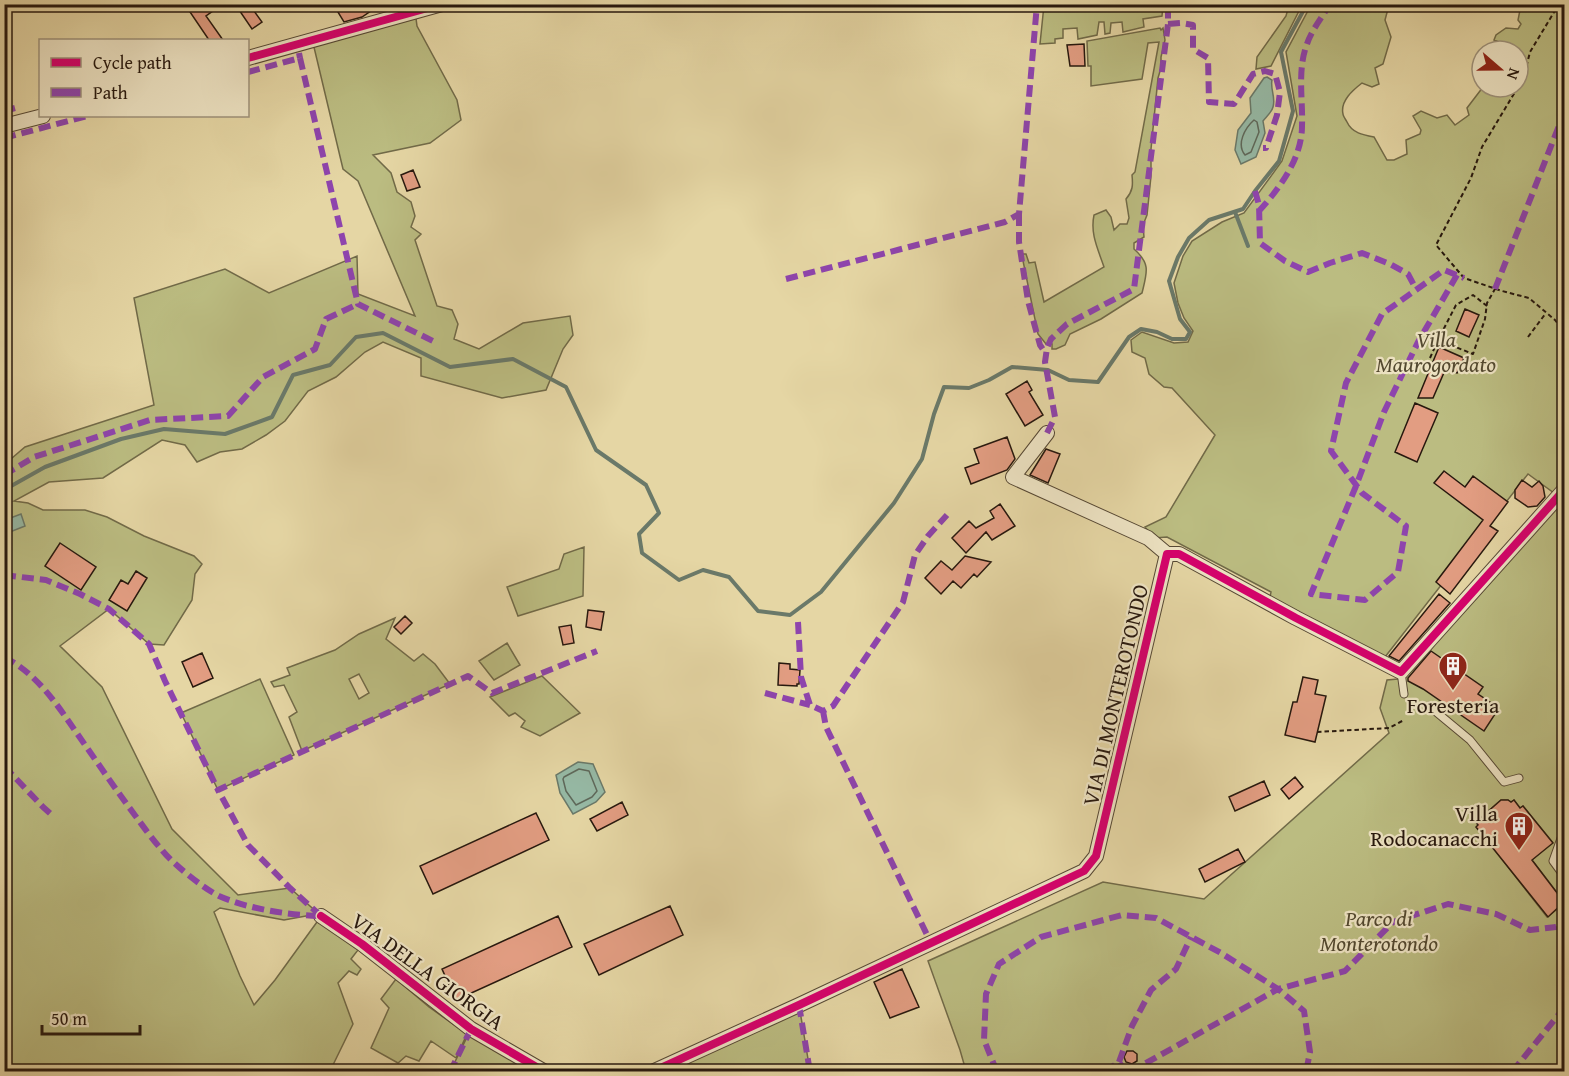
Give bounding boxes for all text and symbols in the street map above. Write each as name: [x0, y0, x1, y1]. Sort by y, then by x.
legend: [39, 39, 249, 117]
north arrow: [1470, 39, 1530, 99]
text: Cycle path: [93, 49, 172, 76]
text: N: [1501, 65, 1527, 84]
text: Path: [93, 79, 128, 106]
park label: Villa Maurogordato: [1376, 323, 1496, 380]
street label: VIA DI MONTEROTONDO: [1074, 581, 1156, 809]
building icon: Foresteria: [1437, 650, 1469, 692]
place label: Foresteria: [1407, 689, 1500, 721]
place label: Villa Rodocanacchi: [1371, 797, 1499, 854]
building icon: Villa Rodocanacchi: [1503, 810, 1535, 852]
park label: Parco di Monterotondo: [1320, 902, 1438, 959]
street label: VIA DELLA GIORGIA: [345, 904, 512, 1038]
scale bar: [42, 998, 140, 1036]
text: 50 m: [51, 1005, 87, 1032]

